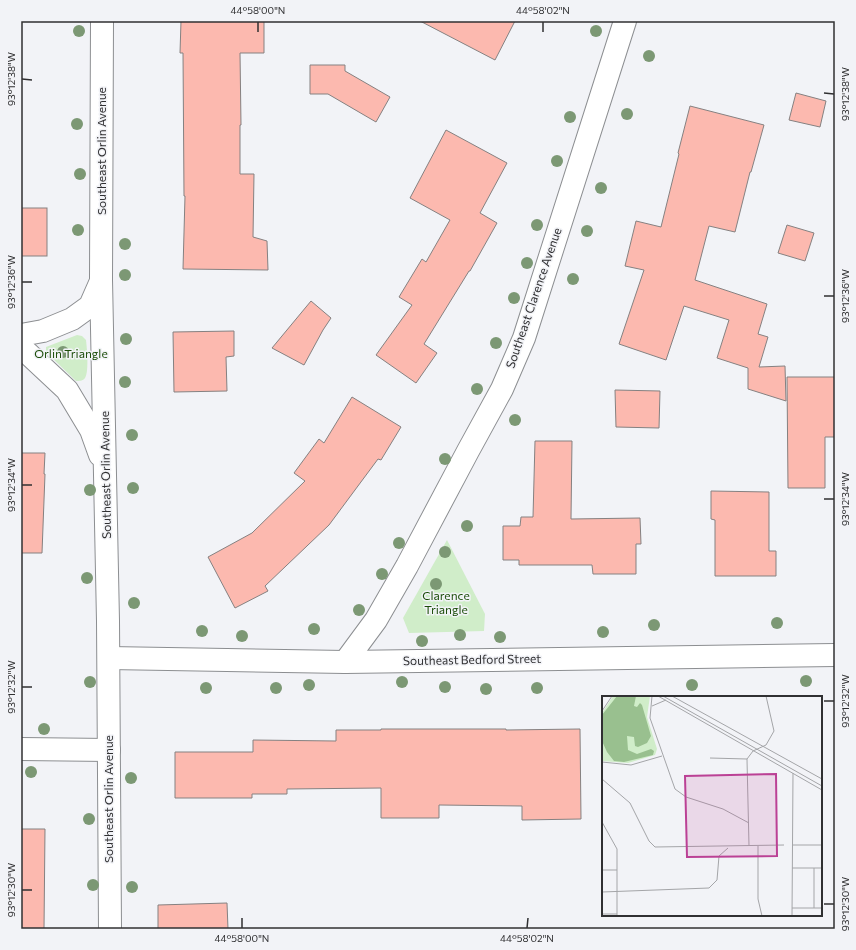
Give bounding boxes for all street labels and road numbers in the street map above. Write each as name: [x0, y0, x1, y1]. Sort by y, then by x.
street label: Southeast Orlin Avenue: [94, 87, 108, 215]
street label: Southeast Clarence Avenue: [502, 225, 564, 370]
street label: Southeast Orlin Avenue: [97, 411, 113, 539]
street label: Southeast Bedford Street: [403, 651, 541, 667]
street label: Southeast Orlin Avenue: [101, 735, 115, 863]

